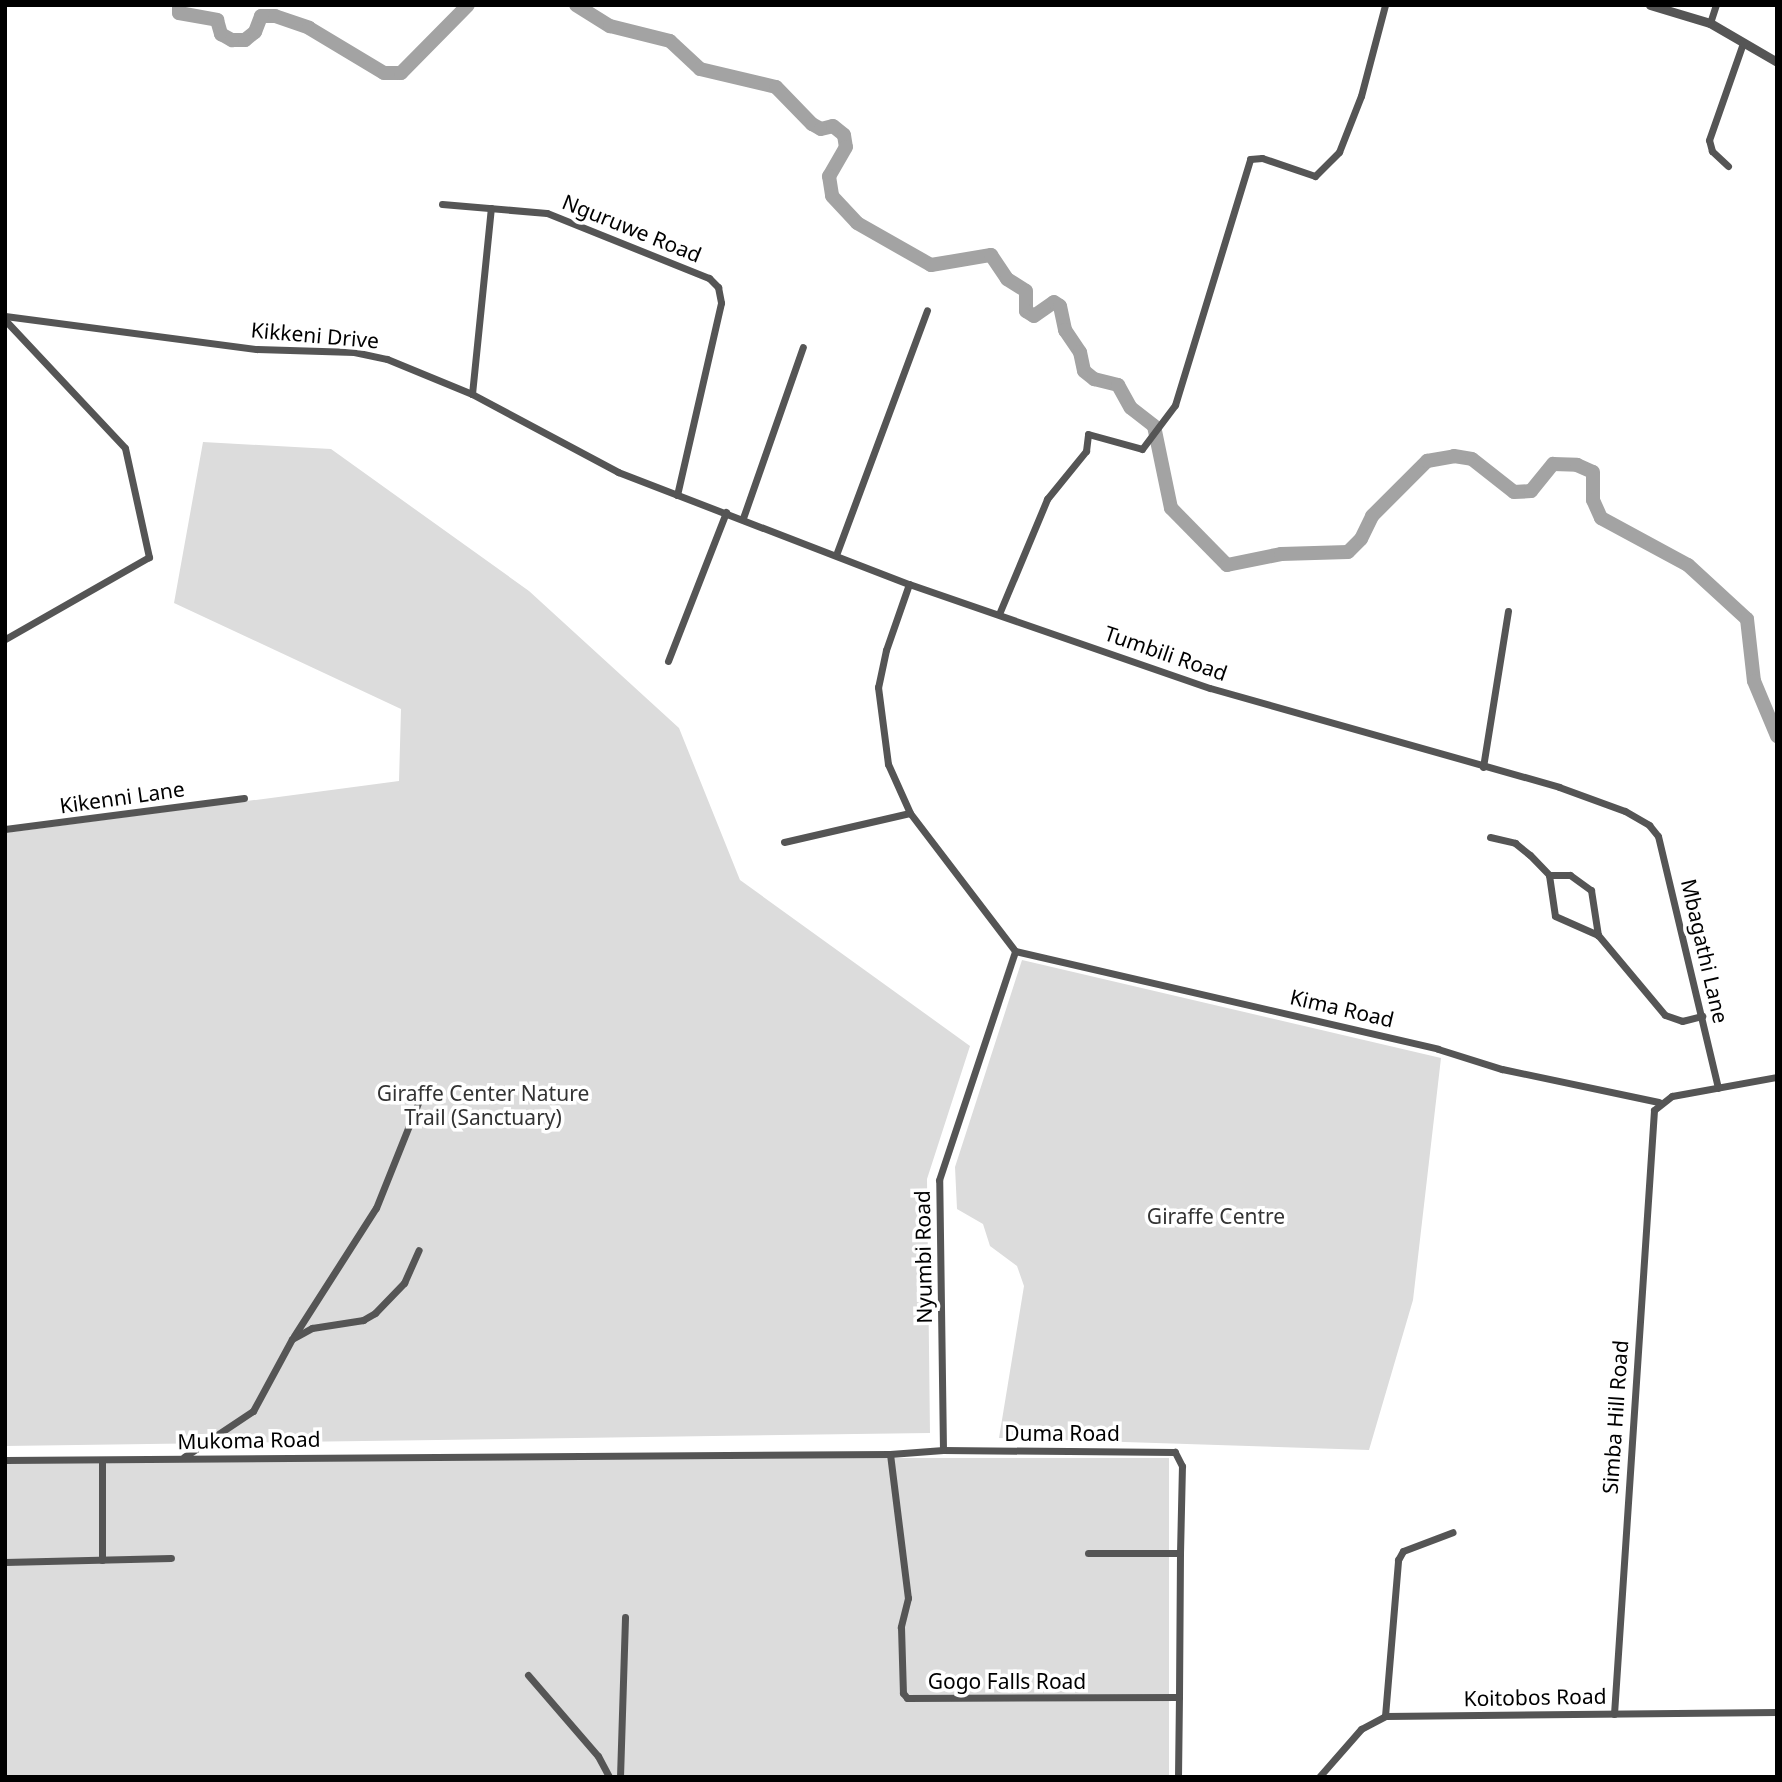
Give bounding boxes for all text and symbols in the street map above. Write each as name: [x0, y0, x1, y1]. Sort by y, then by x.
street label: Nguruwe Road: [559, 189, 705, 267]
street label: Kikkeni Drive: [250, 317, 380, 353]
street label: Tumbili Road: [1101, 620, 1231, 686]
street label: Kikenni Lane: [58, 776, 186, 818]
street label: Mbagathi Lane: [1676, 876, 1734, 1026]
street label: Kima Road: [1288, 984, 1396, 1032]
park label: Giraffe Center Nature Trail (Sanctuary): [377, 1080, 589, 1130]
street label: Nyumbi Road: [909, 1190, 937, 1324]
park label: Giraffe Centre: [1147, 1203, 1285, 1229]
street label: Simba Hill Road: [1597, 1339, 1633, 1495]
street label: Duma Road: [1004, 1420, 1120, 1446]
street label: Mukoma Road: [177, 1426, 321, 1454]
street label: Gogo Falls Road: [928, 1668, 1086, 1694]
street label: Koitobos Road: [1463, 1683, 1607, 1711]

